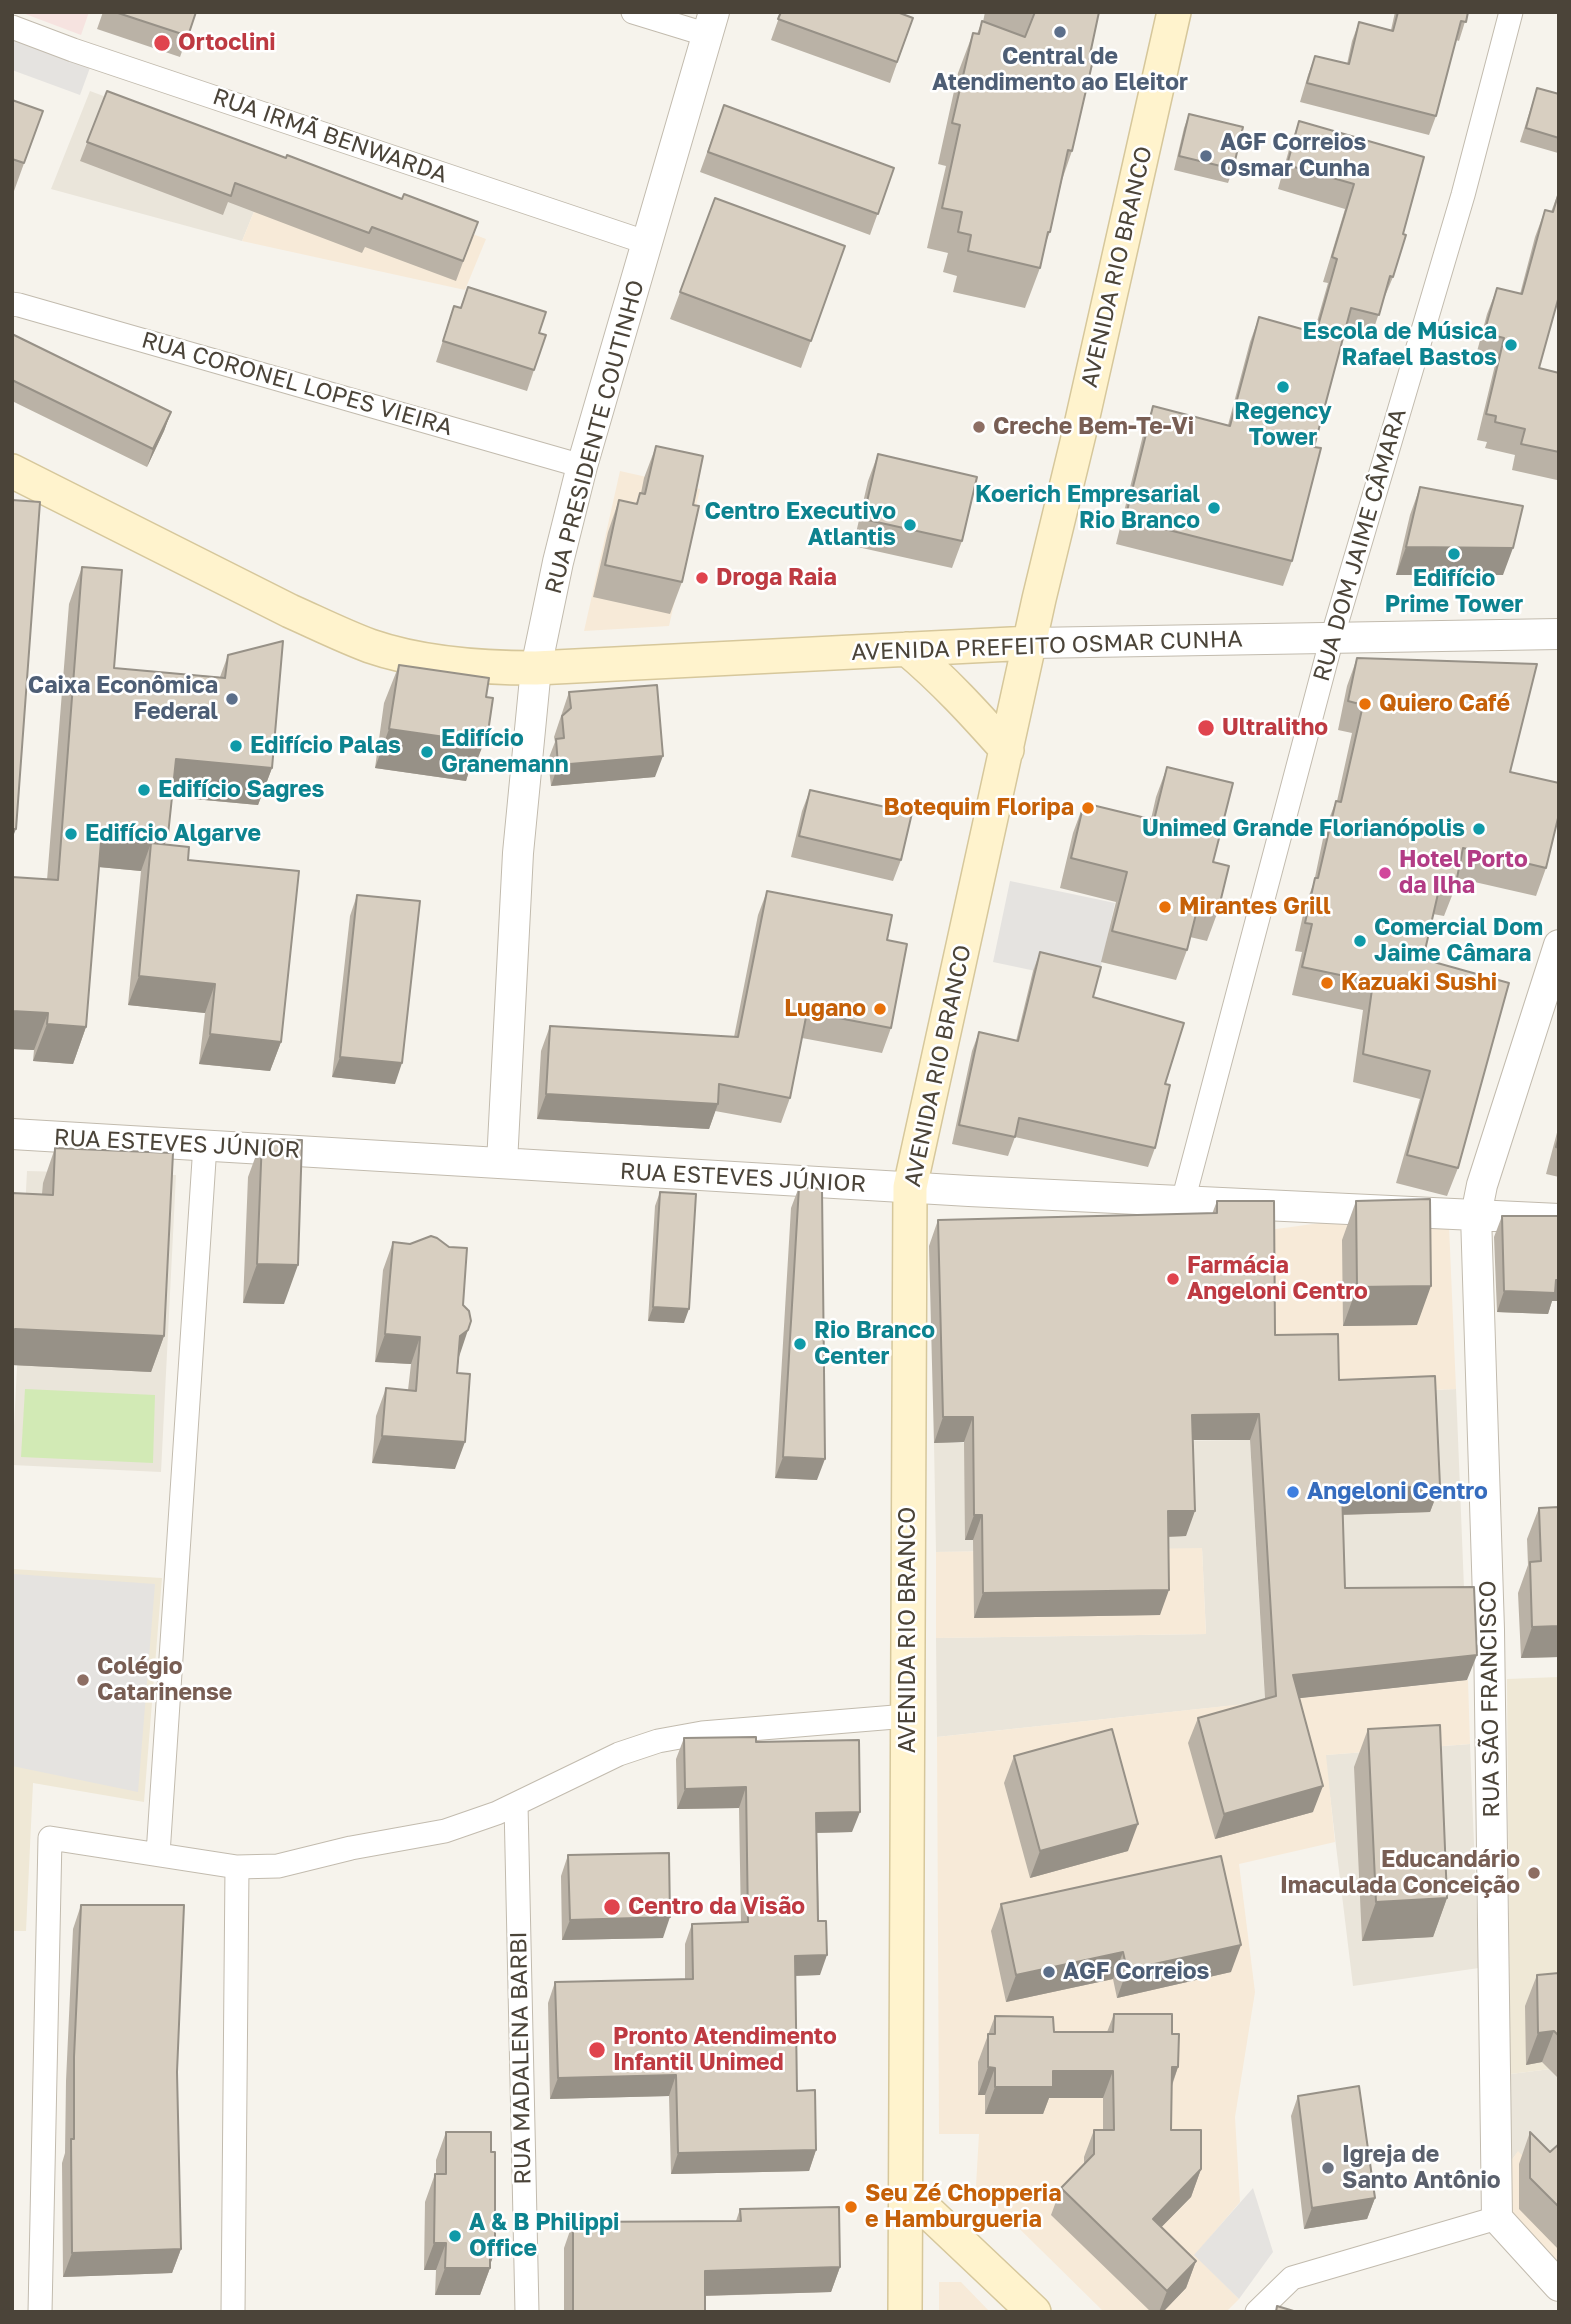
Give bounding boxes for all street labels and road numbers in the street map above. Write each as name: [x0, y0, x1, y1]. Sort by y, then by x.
street label: RUA IRMÃ BENWARDA: [209, 83, 451, 189]
street label: AVENIDA RIO BRANCO: [1076, 144, 1158, 390]
street label: RUA PRESIDENTE COUTINHO: [540, 277, 650, 597]
street label: RUA CORONEL LOPES VIEIRA: [138, 326, 456, 442]
street label: RUA DOM JAIME CÂMARA: [1308, 405, 1412, 685]
street label: AVENIDA PREFEITO OSMAR CUNHA: [851, 625, 1243, 667]
street label: AVENIDA RIO BRANCO: [899, 943, 977, 1189]
street label: RUA ESTEVES JÚNIOR: [53, 1124, 301, 1164]
street label: RUA ESTEVES JÚNIOR: [619, 1158, 867, 1198]
street label: AVENIDA RIO BRANCO: [894, 1507, 922, 1753]
street label: RUA SÃO FRANCISCO: [1474, 1580, 1506, 1818]
street label: RUA MADALENA BARBI: [505, 1931, 537, 2185]

